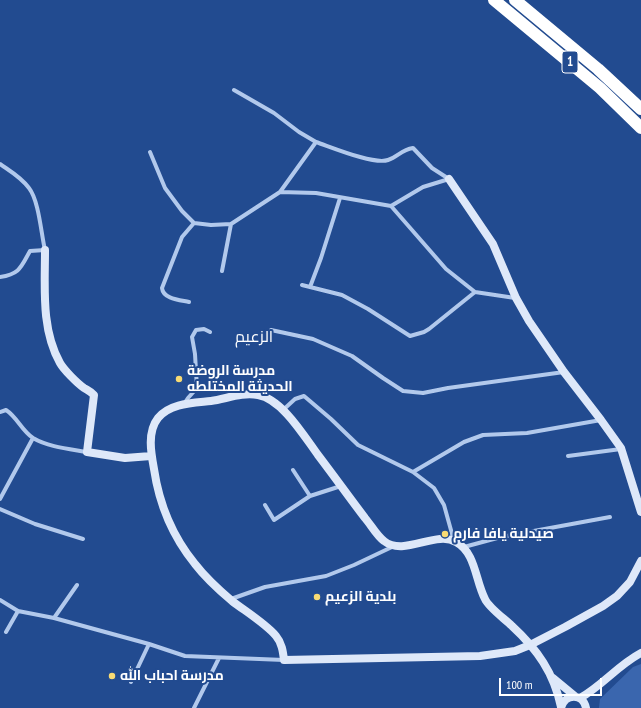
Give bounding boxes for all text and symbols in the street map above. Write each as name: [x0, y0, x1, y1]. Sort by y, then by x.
road number: 1: [562, 51, 578, 73]
district label: الزعيم: [235, 327, 273, 347]
place label: مدرسة الروضة الحديثة المختلطه: [187, 363, 293, 396]
marker: مدرسة الروضة الحديثة المختلطه: [174, 374, 184, 384]
place label: صيدلية يافا فارم: [453, 526, 554, 542]
marker: صيدلية يافا فارم: [440, 529, 450, 539]
place label: بلدية الزعيم: [325, 589, 396, 605]
marker: بلدية الزعيم: [312, 592, 322, 602]
place label: مدرسة احباب الله: [120, 668, 224, 684]
scale bar: [501, 670, 604, 696]
marker: مدرسة احباب الله: [107, 671, 117, 681]
text: 100 m: [506, 677, 533, 692]

